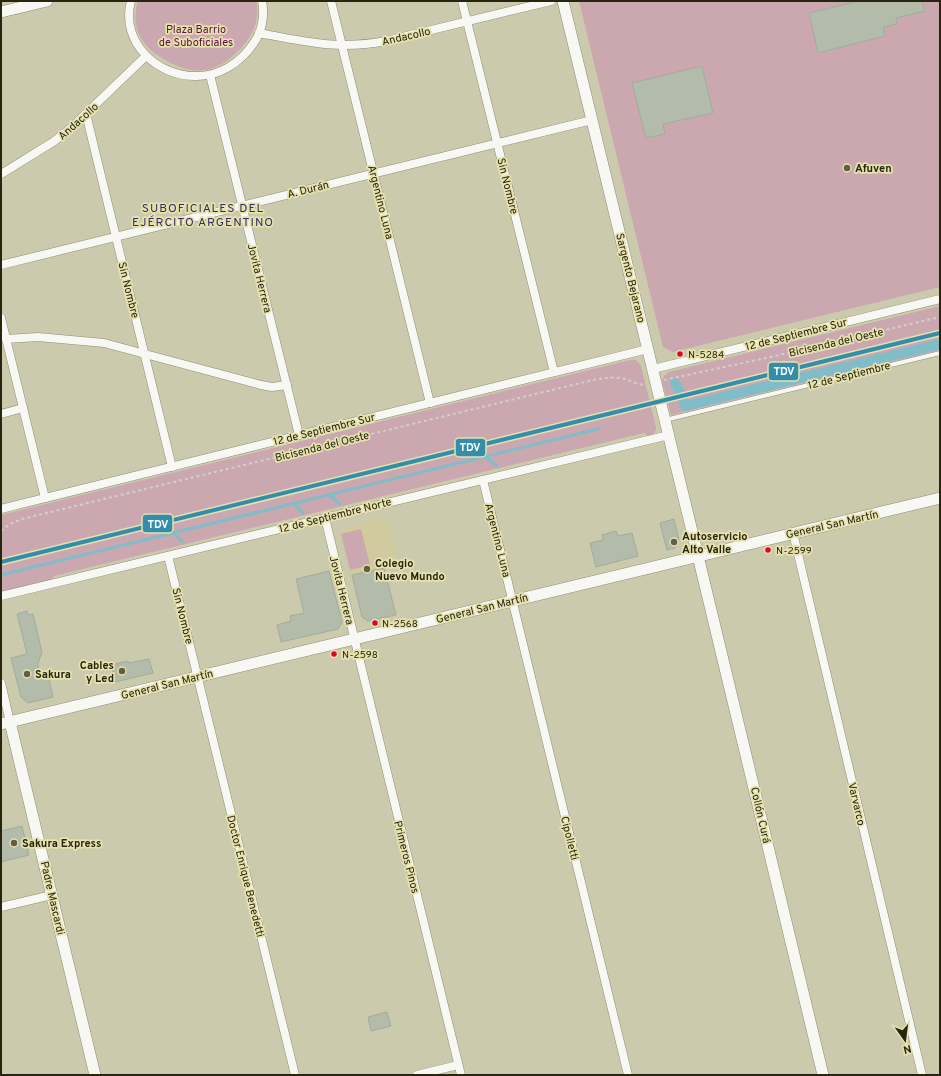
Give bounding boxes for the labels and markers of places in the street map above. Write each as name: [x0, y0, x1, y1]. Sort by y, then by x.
place label: Afuven: [855, 162, 892, 176]
marker: Afuven: [842, 163, 852, 173]
marker: N-5284: [675, 349, 685, 359]
place label: N-5284: [688, 349, 724, 362]
place label: Autoservicio Alto Valle: [682, 530, 748, 557]
marker: Autoservicio Alto Valle: [669, 537, 679, 547]
marker: N-2599: [763, 545, 773, 555]
place label: N-2599: [776, 545, 812, 558]
place label: Colegio Nuevo Mundo: [375, 557, 445, 584]
marker: Colegio Nuevo Mundo: [362, 564, 372, 574]
marker: N-2568: [370, 618, 380, 628]
place label: N-2568: [382, 618, 418, 631]
marker: N-2598: [329, 649, 339, 659]
place label: N-2598: [342, 649, 378, 662]
place label: Cables y Led: [80, 659, 114, 686]
marker: Cables y Led: [117, 666, 127, 676]
place label: Sakura: [35, 668, 71, 682]
marker: Sakura: [22, 669, 32, 679]
place label: Sakura Express: [22, 837, 101, 851]
marker: Sakura Express: [9, 838, 19, 848]

